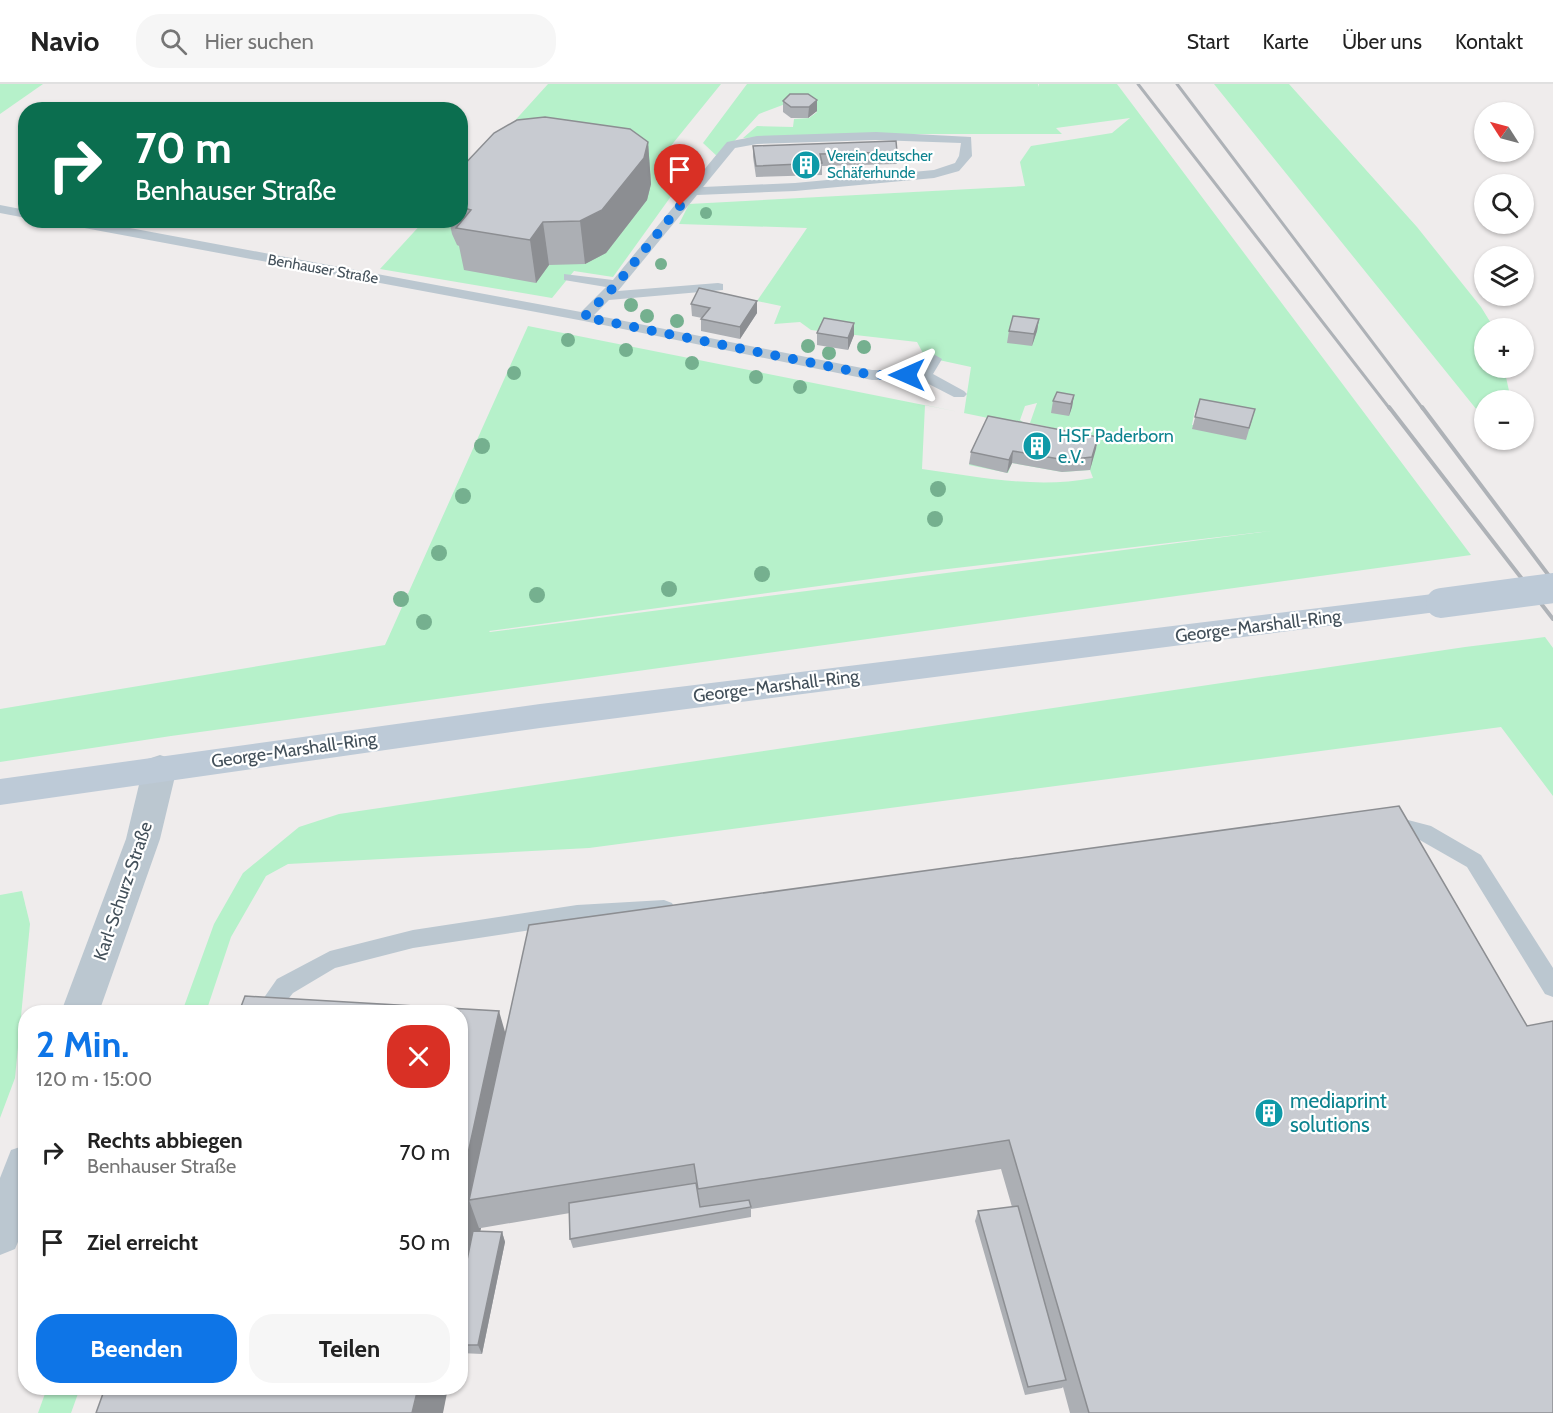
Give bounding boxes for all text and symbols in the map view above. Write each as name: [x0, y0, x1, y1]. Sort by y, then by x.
search box: [136, 14, 556, 68]
text: Navio: [30, 24, 100, 58]
icon: search: [157, 25, 190, 58]
text: Hier suchen: [205, 28, 314, 55]
text: Start: [1187, 29, 1230, 54]
text: Karte: [1263, 29, 1309, 54]
text: Über uns: [1342, 29, 1422, 54]
text: Kontakt: [1455, 29, 1523, 54]
north arrow: [1474, 102, 1534, 162]
map controls: [1474, 102, 1534, 450]
text: 70 m: [135, 122, 232, 174]
icon: right: [36, 126, 114, 204]
pin: [654, 144, 705, 206]
place label: Verein deutscher Schäferhunde: [827, 147, 933, 182]
building icon: Verein deutscher Schäferhunde: [790, 149, 822, 181]
icon: arrive: [663, 153, 696, 186]
text: Benhauser Straße: [135, 174, 336, 207]
button: search: [1474, 174, 1534, 234]
button: layers: [1474, 246, 1534, 306]
street label: Benhauser Straße: [266, 250, 380, 288]
button: +: [1474, 318, 1534, 378]
position arrow: [875, 343, 939, 407]
button: −: [1474, 390, 1534, 450]
place label: HSF Paderborn e.V.: [1058, 425, 1174, 468]
building icon: HSF Paderborn e.V.: [1021, 430, 1053, 462]
street label: George-Marshall-Ring: [1174, 605, 1343, 647]
street label: George-Marshall-Ring: [692, 665, 861, 707]
street label: George-Marshall-Ring: [210, 727, 379, 773]
street label: Karl-Schurz-Straße: [89, 819, 157, 963]
text: 2 Min.: [36, 1022, 129, 1066]
button: close: [387, 1025, 450, 1088]
text: 120 m · 15:00: [36, 1067, 152, 1091]
place label: mediaprint solutions: [1290, 1088, 1387, 1137]
building icon: mediaprint solutions: [1253, 1097, 1285, 1129]
text: Rechts abbiegen: [87, 1127, 243, 1154]
icon: right: [36, 1136, 69, 1169]
text: 70 m: [400, 1139, 450, 1166]
text: Benhauser Straße: [87, 1154, 236, 1178]
icon: arrive: [36, 1226, 69, 1259]
text: Ziel erreicht: [87, 1229, 198, 1256]
text: 50 m: [398, 1229, 450, 1256]
button: Beenden: [36, 1314, 237, 1383]
button: Teilen: [249, 1314, 450, 1383]

